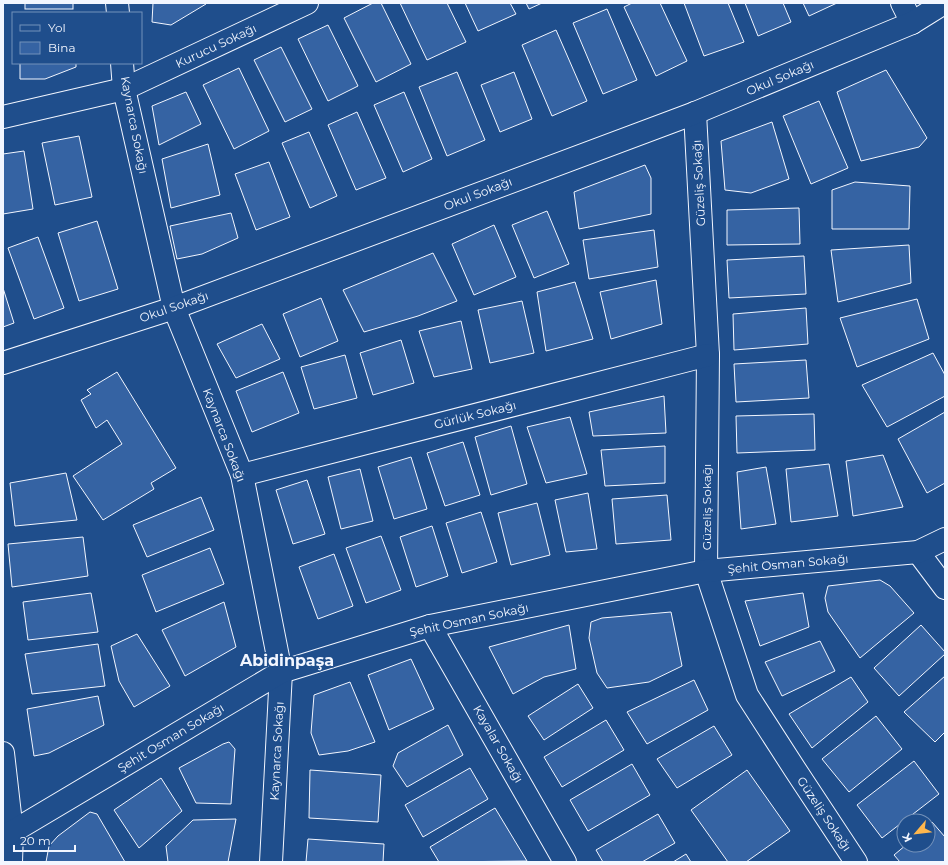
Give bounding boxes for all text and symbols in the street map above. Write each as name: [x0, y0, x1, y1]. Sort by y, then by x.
legend: [12, 12, 142, 64]
text: Yol: [48, 20, 66, 35]
street label: Kurucu Sokağı: [173, 20, 259, 71]
text: Bina: [48, 40, 75, 55]
street label: Okul Sokağı: [744, 57, 816, 99]
street label: Kaynarca Sokağı: [118, 75, 151, 175]
street label: Güzeliş Sokağı: [689, 139, 708, 227]
street label: Okul Sokağı: [441, 174, 514, 213]
street label: Okul Sokağı: [137, 288, 210, 325]
street label: Kaynarca Sokağı: [200, 386, 249, 484]
street label: Gürlük Sokağı: [432, 397, 518, 432]
street label: Güzeliş Sokağı: [699, 464, 714, 550]
street label: Şehit Osman Sokağı: [727, 551, 849, 576]
street label: Şehit Osman Sokağı: [408, 600, 530, 639]
district label: Abidinpaşa: [239, 651, 334, 671]
street label: Şehit Osman Sokağı: [115, 700, 227, 775]
street label: Kaynarca Sokağı: [266, 701, 287, 801]
street label: Kayalar Sokağı: [470, 702, 527, 785]
street label: Güzeliş Sokağı: [794, 774, 855, 854]
north arrow: [896, 813, 936, 853]
scale bar: [14, 827, 75, 853]
text: K: [899, 830, 915, 845]
text: 20 m: [20, 833, 51, 848]

